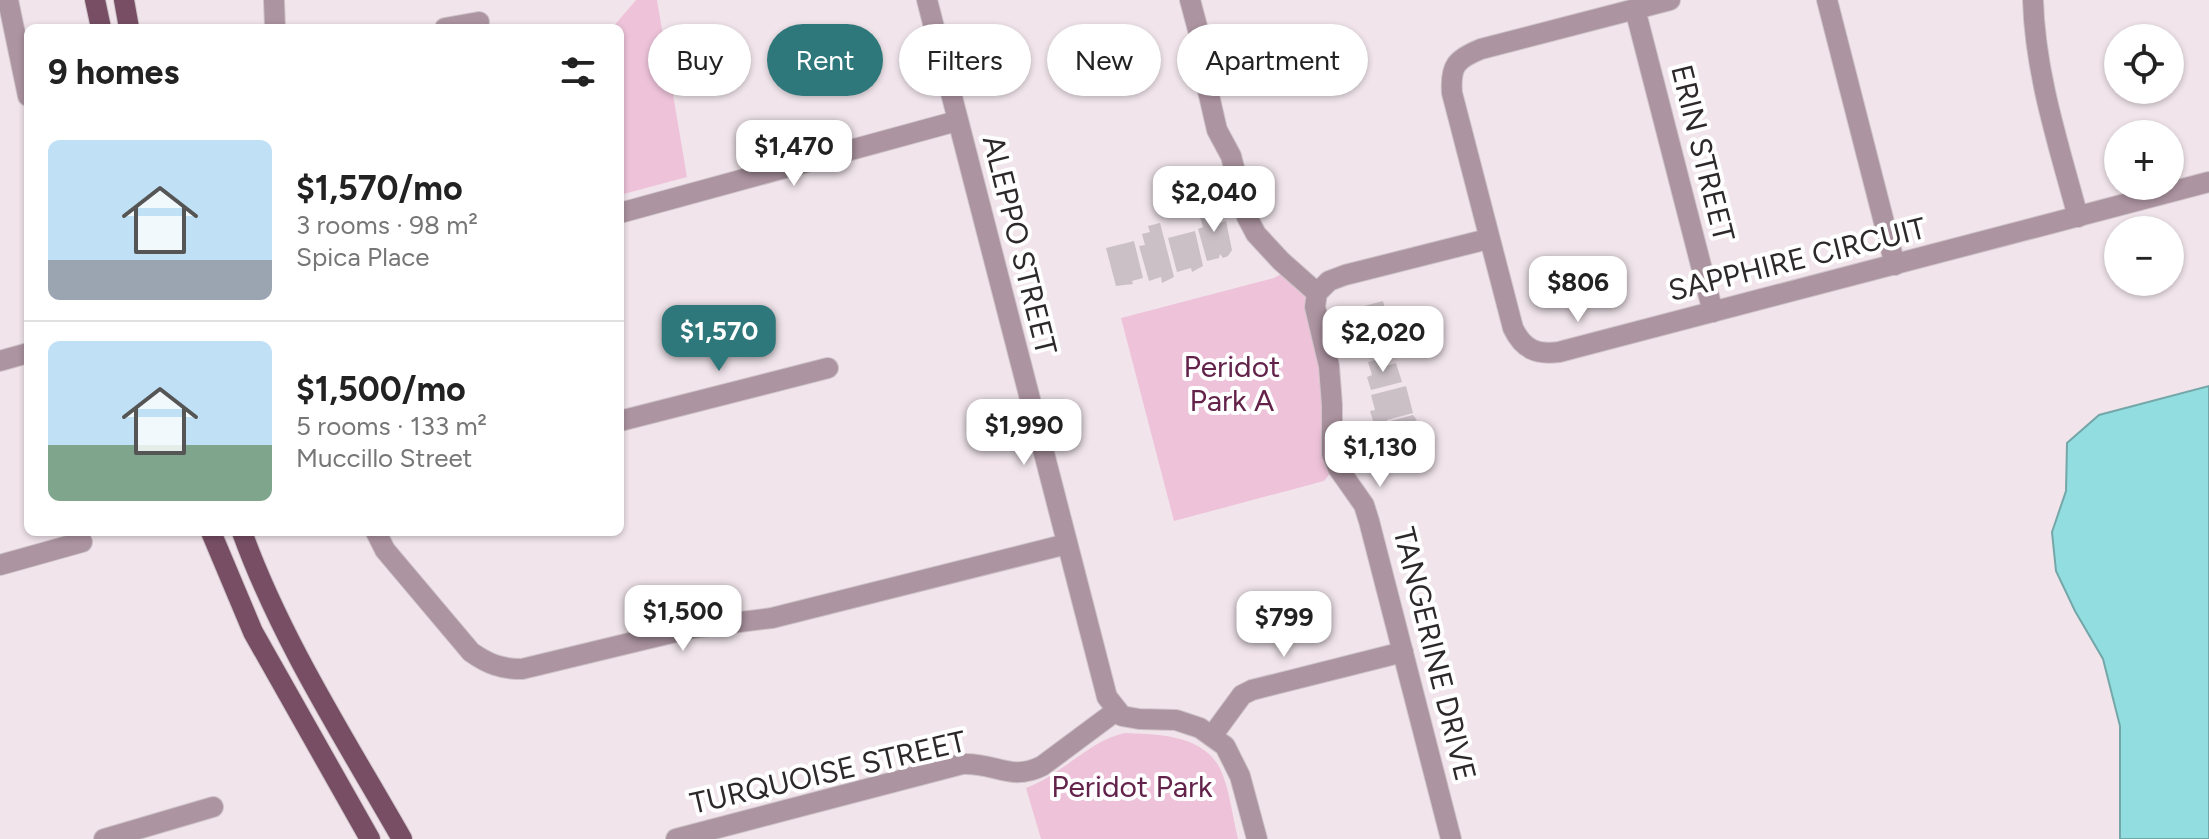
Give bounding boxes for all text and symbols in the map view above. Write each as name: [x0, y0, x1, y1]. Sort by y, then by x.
chip: Buy: [648, 24, 751, 96]
chip: Rent: [767, 24, 883, 96]
chip: Filters: [899, 24, 1031, 96]
chip: New: [1047, 24, 1161, 96]
chip: Apartment: [1177, 24, 1368, 96]
map controls: [2104, 24, 2184, 296]
button: locate: [2104, 24, 2184, 104]
icon: filters: [556, 50, 600, 94]
text: 9 homes: [48, 52, 179, 93]
street label: ERIN STREET: [1663, 61, 1743, 246]
pin: $1,470: [729, 120, 859, 188]
button: +: [2104, 120, 2184, 200]
text: $1,470: [754, 130, 834, 162]
street label: ALEPPO STREET: [975, 131, 1065, 359]
pin: $2,040: [1149, 166, 1279, 234]
text: $1,570/mo: [296, 168, 463, 209]
icon: home: [112, 172, 208, 268]
text: $2,040: [1171, 176, 1257, 208]
text: 3 rooms · 98 m²: [296, 209, 478, 241]
street label: SAPPHIRE CIRCUIT: [1664, 209, 1930, 309]
button: −: [2104, 216, 2184, 296]
text: Spica Place: [296, 241, 429, 273]
pin: $806: [1531, 256, 1625, 324]
text: $806: [1547, 266, 1609, 298]
pin: $1,570: [654, 305, 784, 373]
pin: $2,020: [1318, 306, 1448, 374]
text: $1,570: [680, 315, 758, 347]
text: $2,020: [1341, 316, 1425, 348]
park label: Peridot Park A: [1184, 348, 1280, 419]
text: $1,500/mo: [296, 369, 466, 410]
icon: home: [112, 373, 208, 469]
pin: $1,990: [959, 399, 1089, 467]
text: $1,990: [984, 409, 1064, 441]
text: 5 rooms · 133 m²: [296, 410, 487, 442]
pin: $1,130: [1315, 421, 1445, 489]
text: $1,130: [1343, 431, 1417, 463]
text: Muccillo Street: [296, 442, 472, 474]
street label: TANGERINE DRIVE: [1386, 523, 1484, 785]
pin: $1,500: [618, 585, 748, 653]
pin: $799: [1237, 591, 1331, 659]
text: $1,500: [643, 595, 723, 627]
text: $799: [1254, 601, 1314, 633]
street label: TURQUOISE STREET: [686, 722, 970, 822]
park label: Peridot Park: [1051, 768, 1213, 805]

